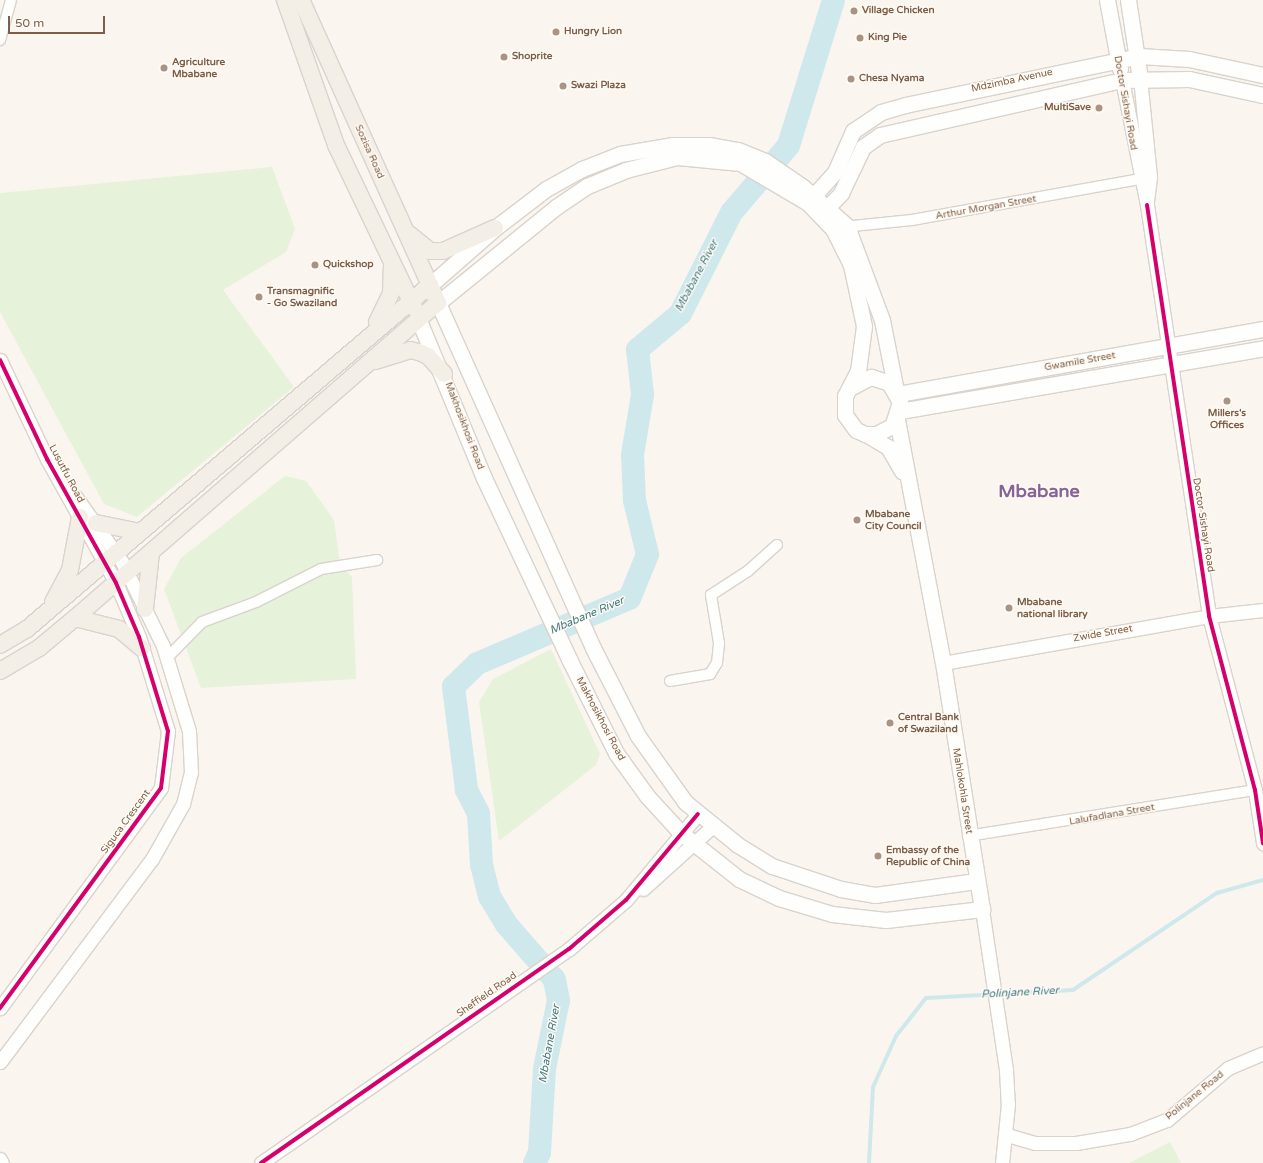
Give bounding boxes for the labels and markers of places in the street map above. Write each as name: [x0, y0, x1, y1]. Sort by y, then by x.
place label: Village Chicken: [862, 5, 934, 17]
marker: Village Chicken: [849, 6, 859, 16]
place label: Hungry Lion: [564, 26, 622, 38]
marker: Hungry Lion: [551, 27, 561, 37]
place label: King Pie: [868, 32, 907, 44]
marker: King Pie: [855, 33, 865, 43]
place label: Shoprite: [512, 51, 552, 63]
marker: Shoprite: [499, 52, 509, 62]
place label: Agriculture Mbabane: [172, 56, 225, 80]
marker: Agriculture Mbabane: [159, 63, 169, 73]
place label: Chesa Nyama: [859, 73, 924, 85]
marker: Chesa Nyama: [846, 74, 856, 84]
place label: Swazi Plaza: [571, 80, 626, 92]
marker: Swazi Plaza: [558, 81, 568, 91]
place label: MultiSave: [1044, 102, 1091, 114]
marker: MultiSave: [1094, 103, 1104, 113]
place label: Quickshop: [323, 259, 374, 271]
marker: Quickshop: [310, 260, 320, 270]
place label: Transmagnific - Go Swaziland: [267, 285, 337, 308]
marker: Transmagnific - Go Swaziland: [254, 292, 264, 302]
marker: Millers's Offices: [1222, 396, 1232, 406]
place label: Millers's Offices: [1208, 407, 1246, 430]
place label: Mbabane City Council: [865, 508, 922, 532]
marker: Mbabane City Council: [852, 515, 862, 525]
place label: Mbabane national library: [1017, 596, 1088, 620]
marker: Mbabane national library: [1004, 603, 1014, 613]
place label: Central Bank of Swaziland: [898, 711, 959, 734]
marker: Central Bank of Swaziland: [885, 718, 895, 728]
place label: Embassy of the Republic of China: [886, 844, 970, 868]
marker: Embassy of the Republic of China: [873, 851, 883, 861]

